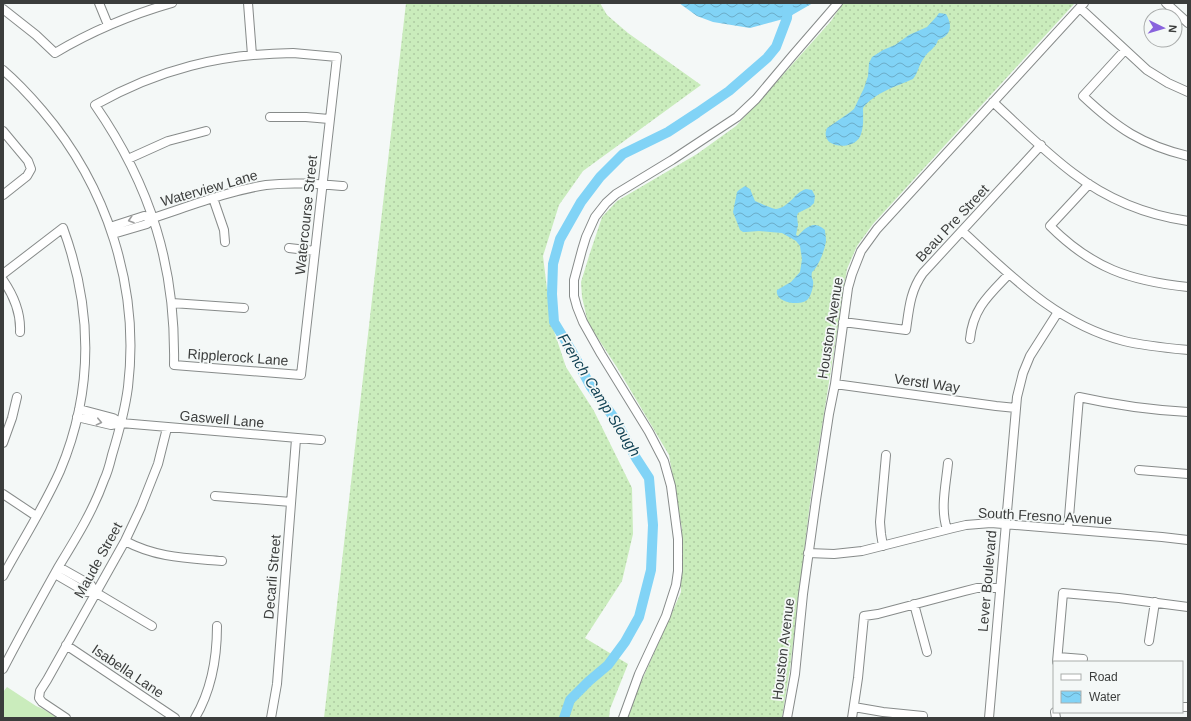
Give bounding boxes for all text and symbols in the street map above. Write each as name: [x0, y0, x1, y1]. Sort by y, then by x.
north arrow: [1143, 8, 1183, 48]
text: N: [1167, 24, 1179, 33]
street label: Watercourse Street: [292, 154, 320, 276]
street label: Waterview Lane: [159, 166, 259, 209]
street label: Beau Pre Street: [912, 181, 992, 265]
one-way arrow: [128, 215, 135, 224]
street label: Houston Avenue: [814, 276, 846, 380]
water label: French Camp Slough: [555, 330, 644, 459]
street label: Ripplerock Lane: [187, 345, 289, 369]
street label: Verstl Way: [893, 370, 961, 396]
street label: Gaswell Lane: [179, 407, 265, 431]
one-way arrow: [96, 418, 103, 426]
street label: South Fresno Avenue: [977, 504, 1113, 528]
street label: Maude Street: [71, 519, 125, 601]
street label: Lever Boulevard: [975, 530, 999, 632]
street label: Decarli Street: [260, 534, 284, 620]
street label: Houston Avenue: [769, 597, 797, 701]
street label: Isabella Lane: [89, 641, 167, 701]
legend: [1053, 661, 1183, 713]
text: Road: [1089, 670, 1118, 684]
text: Water: [1089, 690, 1121, 704]

